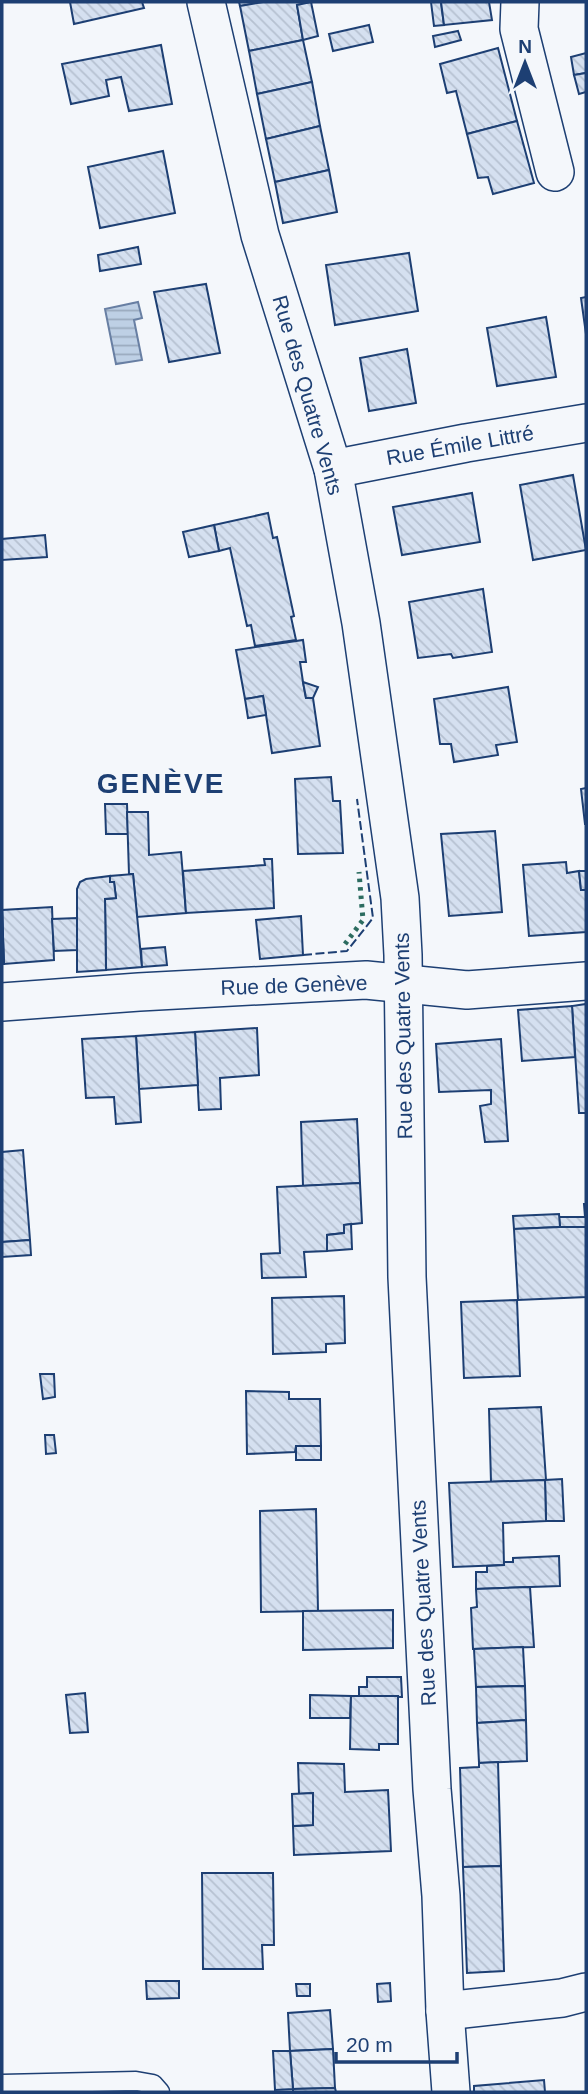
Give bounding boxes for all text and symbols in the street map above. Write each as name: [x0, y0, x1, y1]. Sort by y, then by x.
north arrow: [490, 28, 560, 98]
text: N: [518, 36, 532, 57]
street label: Rue des Quatre Vents: [268, 293, 348, 497]
street label: Rue Émile Littré: [384, 421, 536, 469]
district label: GENÈVE: [97, 768, 225, 799]
street label: Rue des Quatre Vents: [390, 932, 416, 1140]
street label: Rue de Genève: [220, 971, 368, 999]
street label: Rue des Quatre Vents: [406, 1499, 440, 1707]
scale bar: [336, 2021, 457, 2064]
text: 20 m: [346, 2033, 393, 2056]

